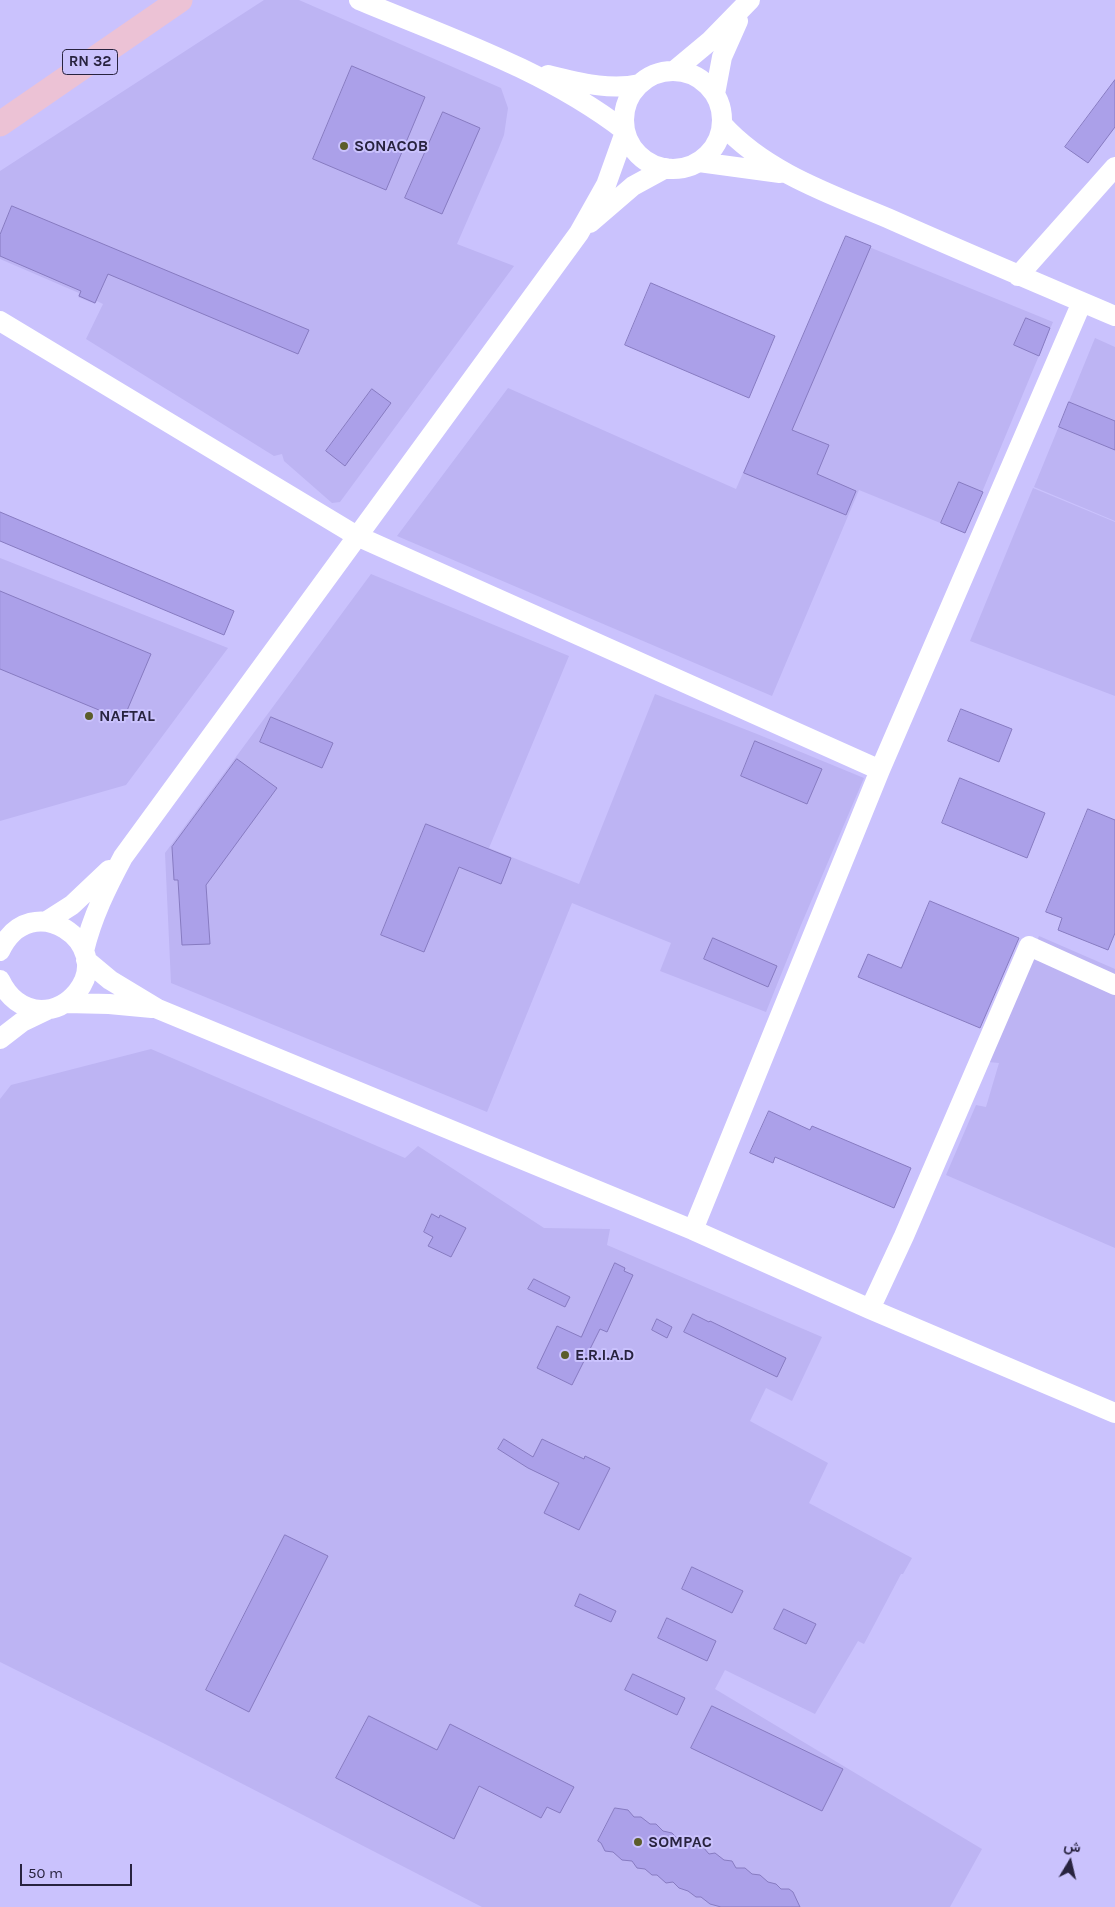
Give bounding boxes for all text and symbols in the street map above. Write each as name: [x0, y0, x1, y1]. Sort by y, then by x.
road number: RN 32: [62, 50, 118, 74]
place label: SONACOB: [354, 136, 428, 156]
marker: SONACOB: [338, 140, 350, 152]
place label: NAFTAL: [99, 706, 155, 726]
marker: NAFTAL: [83, 710, 95, 722]
place label: E.R.I.A.D: [575, 1345, 634, 1365]
marker: E.R.I.A.D: [559, 1349, 571, 1361]
place label: SOMPAC: [648, 1832, 712, 1852]
marker: SOMPAC: [632, 1836, 644, 1848]
north arrow: [1045, 1837, 1095, 1887]
text: ش: [1063, 1837, 1082, 1856]
scale bar: [22, 1854, 135, 1886]
text: 50 m: [28, 1864, 63, 1882]

